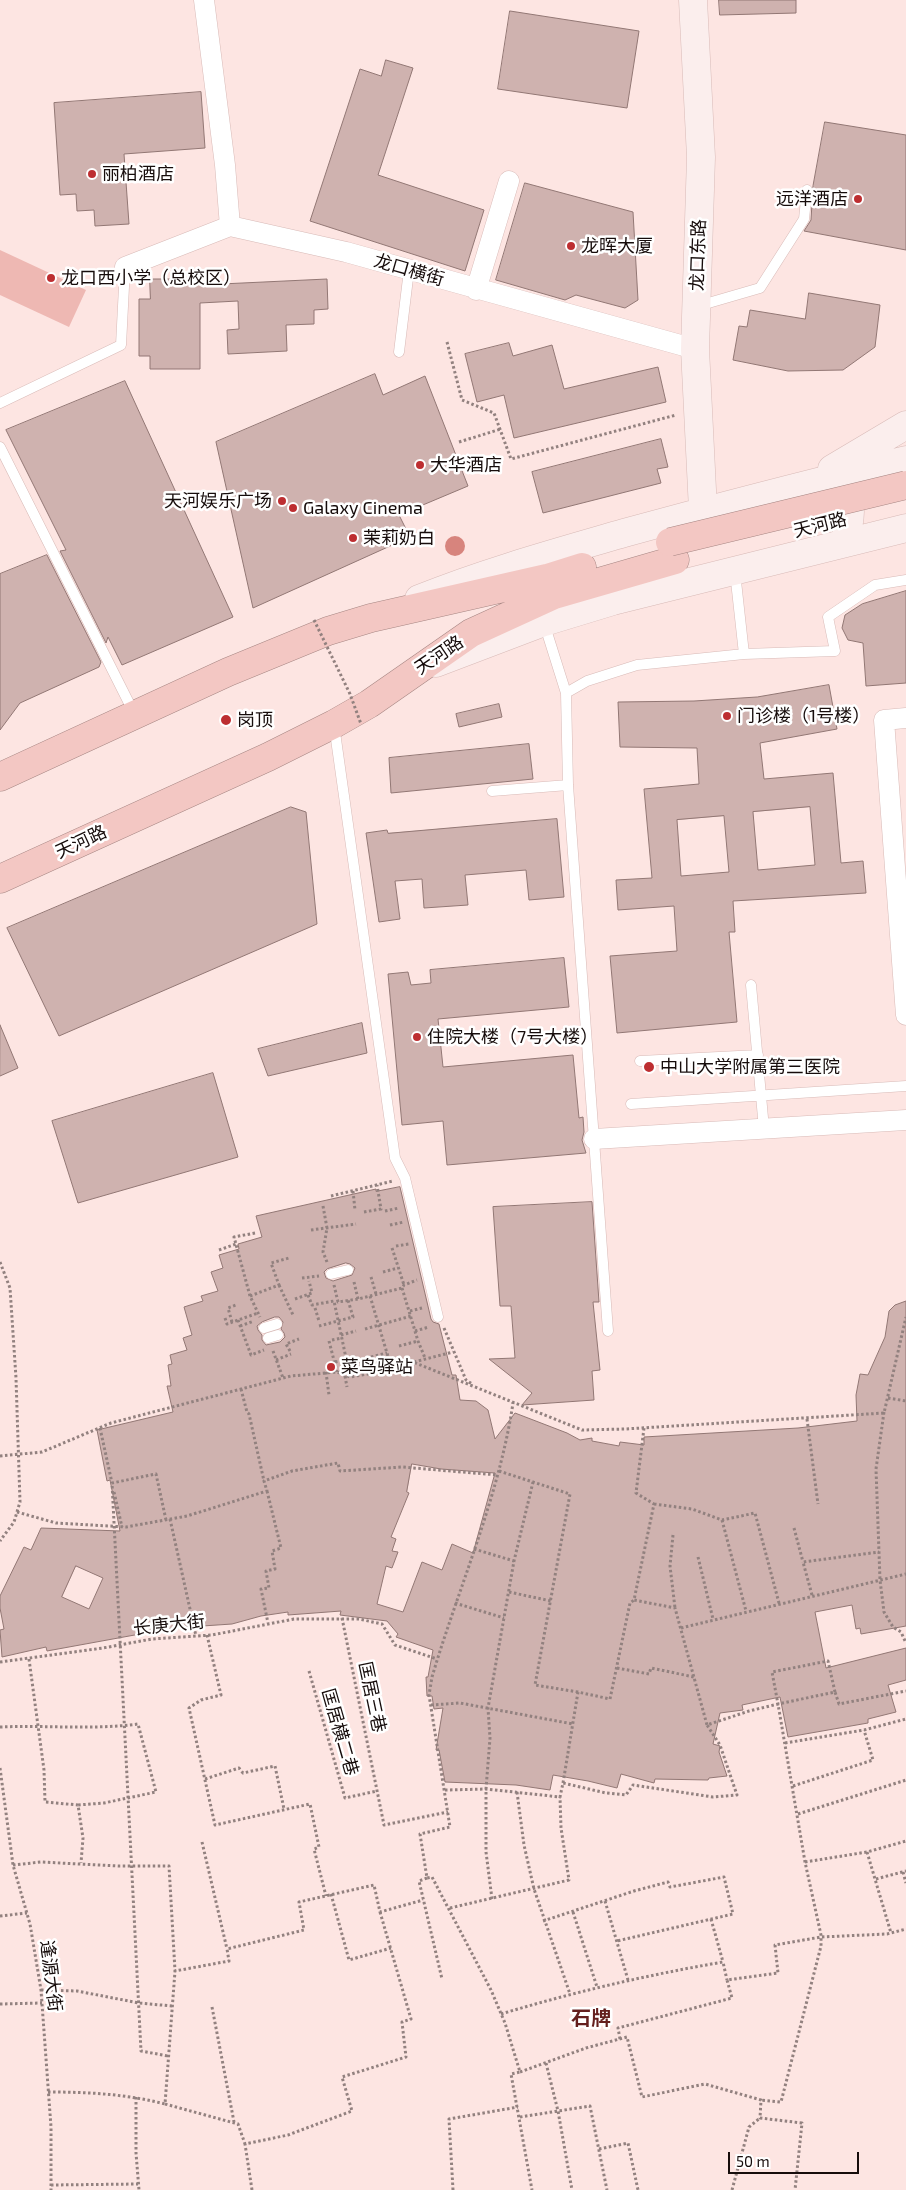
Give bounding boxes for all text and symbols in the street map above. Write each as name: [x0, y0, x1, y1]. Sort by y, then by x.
place label: 丽柏酒店: [102, 163, 174, 185]
marker: 丽柏酒店: [86, 168, 98, 180]
place label: 远洋酒店: [776, 188, 848, 210]
marker: 远洋酒店: [852, 193, 864, 205]
street label: 龙口东路: [686, 219, 710, 291]
place label: 龙晖大厦: [581, 235, 653, 257]
marker: 龙晖大厦: [565, 240, 577, 252]
street label: 龙口横街: [371, 250, 447, 290]
place label: 龙口西小学（总校区）: [61, 267, 241, 289]
marker: 龙口西小学（总校区）: [45, 272, 57, 284]
place label: 大华酒店: [430, 454, 502, 476]
marker: 大华酒店: [414, 459, 426, 471]
place label: 天河娱乐广场: [164, 490, 272, 512]
marker: 天河娱乐广场: [276, 495, 288, 507]
place label: Galaxy Cinema: [303, 497, 423, 519]
marker: Galaxy Cinema: [287, 502, 299, 514]
street label: 天河路: [791, 508, 849, 542]
place label: 茉莉奶白: [363, 527, 435, 549]
marker: 茉莉奶白: [347, 532, 359, 544]
street label: 天河路: [411, 631, 467, 679]
place label: 门诊楼（1号楼）: [737, 705, 870, 727]
place label: 岗顶: [237, 709, 273, 731]
marker: 门诊楼（1号楼）: [721, 710, 733, 722]
marker: 岗顶: [219, 713, 233, 727]
street label: 天河路: [52, 821, 110, 863]
place label: 住院大楼（7号大楼）: [427, 1026, 598, 1048]
marker: 住院大楼（7号大楼）: [411, 1031, 423, 1043]
place label: 中山大学附属第三医院: [660, 1056, 840, 1078]
marker: 中山大学附属第三医院: [642, 1060, 656, 1074]
place label: 菜鸟驿站: [341, 1356, 413, 1378]
marker: 菜鸟驿站: [325, 1361, 337, 1373]
street label: 长庚大街: [132, 1610, 206, 1640]
street label: 匡居三巷: [354, 1660, 390, 1734]
street label: 匡居横二巷: [317, 1686, 363, 1778]
street label: 逢源大街: [36, 1939, 66, 2013]
district label: 石牌: [571, 2006, 611, 2030]
scale bar: [731, 2142, 862, 2174]
text: 50 m: [736, 2152, 770, 2170]

